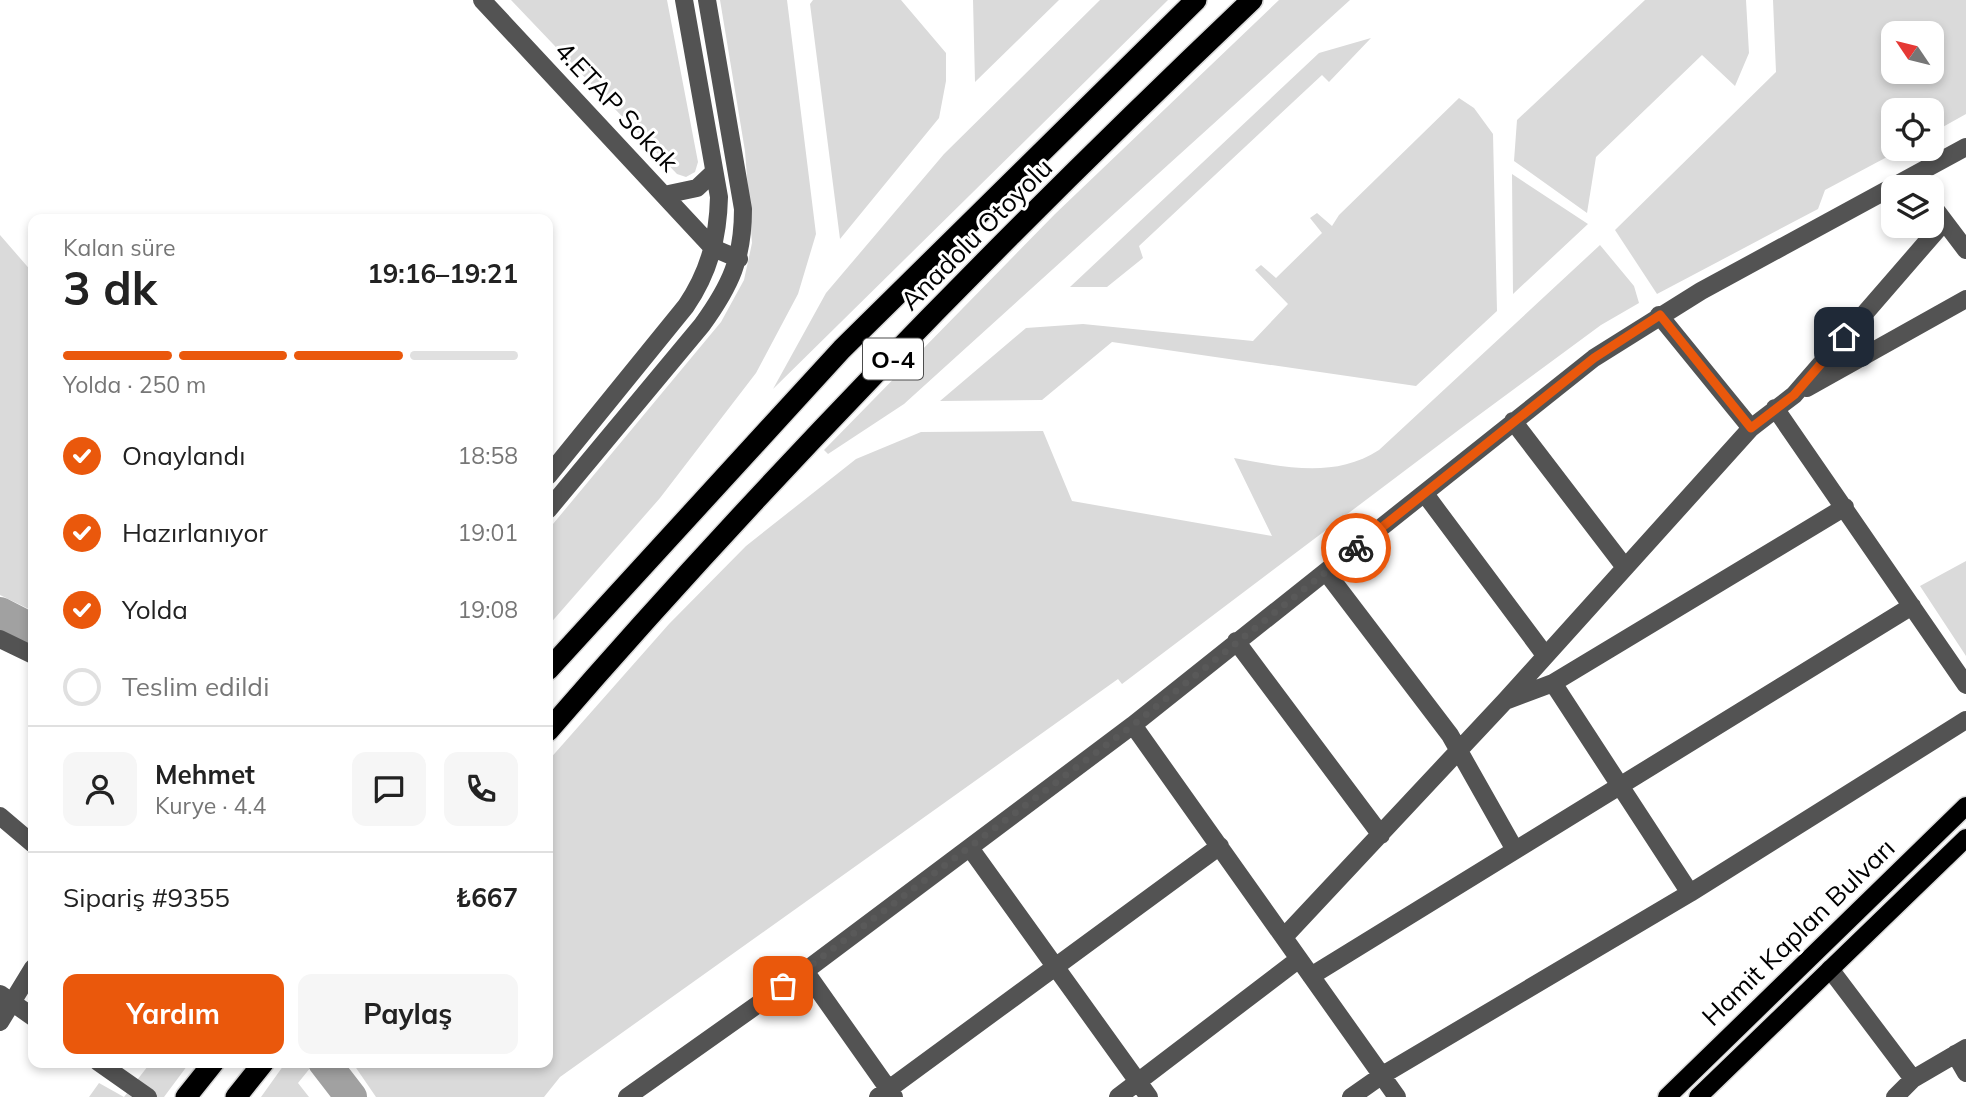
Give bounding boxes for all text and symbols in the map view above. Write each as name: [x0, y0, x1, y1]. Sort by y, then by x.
north arrow: [1881, 21, 1944, 84]
map controls: [1881, 21, 1944, 238]
street label: 4.ETAP Sokak: [548, 34, 686, 179]
button: locate: [1881, 98, 1944, 161]
street label: Anadolu Otoyolu: [893, 151, 1059, 317]
button: layers: [1881, 175, 1944, 238]
text: Kalan süre: [63, 233, 176, 262]
text: 19:16–19:21: [367, 257, 518, 290]
text: 3 dk: [63, 259, 157, 317]
pin: [1814, 307, 1874, 367]
icon: home: [1825, 318, 1863, 356]
road number: O-4: [863, 338, 923, 380]
text: Yolda · 250 m: [63, 370, 206, 399]
icon: check: [63, 437, 101, 475]
text: Onaylandı: [122, 439, 245, 472]
text: 18:58: [458, 441, 518, 470]
courier: [1321, 513, 1391, 583]
icon: check: [63, 514, 101, 552]
text: Hazırlanıyor: [122, 516, 268, 549]
text: 19:01: [458, 518, 518, 547]
icon: bike: [1337, 529, 1375, 567]
icon: check: [63, 591, 101, 629]
text: Yolda: [122, 593, 188, 626]
text: 19:08: [458, 595, 518, 624]
text: Teslim edildi: [122, 670, 269, 703]
button: person: [63, 752, 137, 826]
button: chat: [352, 752, 426, 826]
button: phone: [444, 752, 518, 826]
text: Mehmet: [155, 758, 255, 791]
text: Kurye · 4.4: [155, 791, 266, 820]
street label: Hamit Kaplan Bulvarı: [1695, 831, 1901, 1033]
text: Sipariş #9355: [63, 881, 230, 914]
text: ₺667: [456, 881, 518, 914]
pin: [753, 956, 813, 1016]
icon: bag: [764, 967, 802, 1005]
button: Yardım: [63, 974, 284, 1054]
button: Paylaş: [298, 974, 518, 1054]

